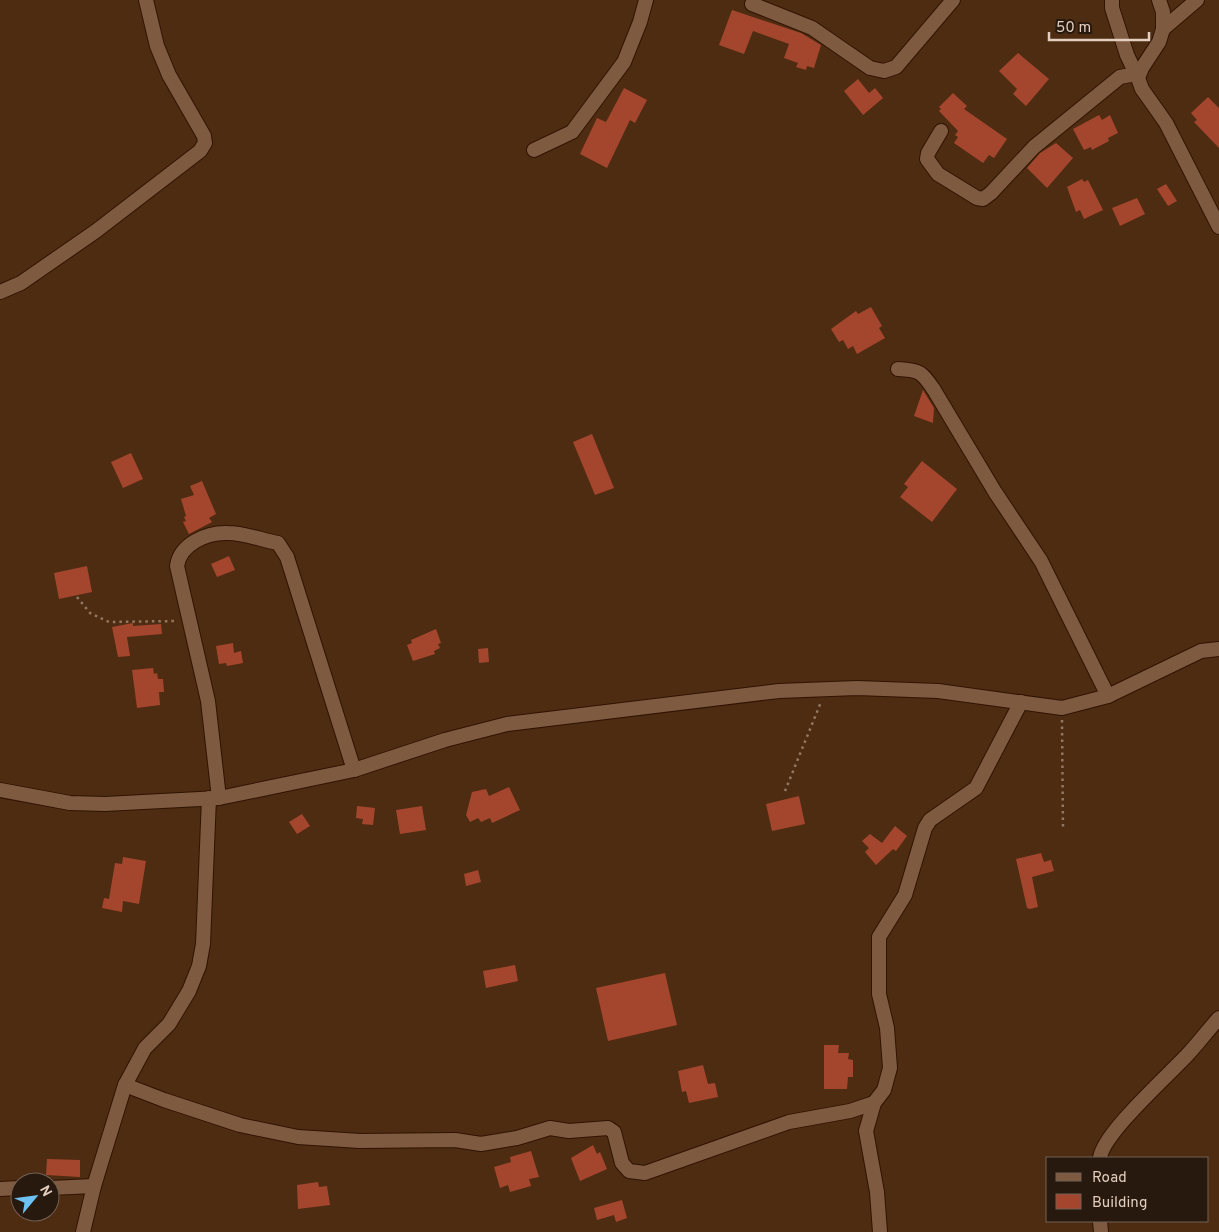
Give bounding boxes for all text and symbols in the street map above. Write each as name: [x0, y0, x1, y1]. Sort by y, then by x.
scale bar: [1049, 10, 1149, 42]
text: 50 m: [1056, 19, 1091, 38]
legend: [1046, 1157, 1209, 1222]
text: Road: [1092, 1169, 1127, 1188]
north arrow: [10, 1172, 60, 1222]
text: N: [35, 1183, 55, 1200]
text: Building: [1092, 1194, 1147, 1213]

